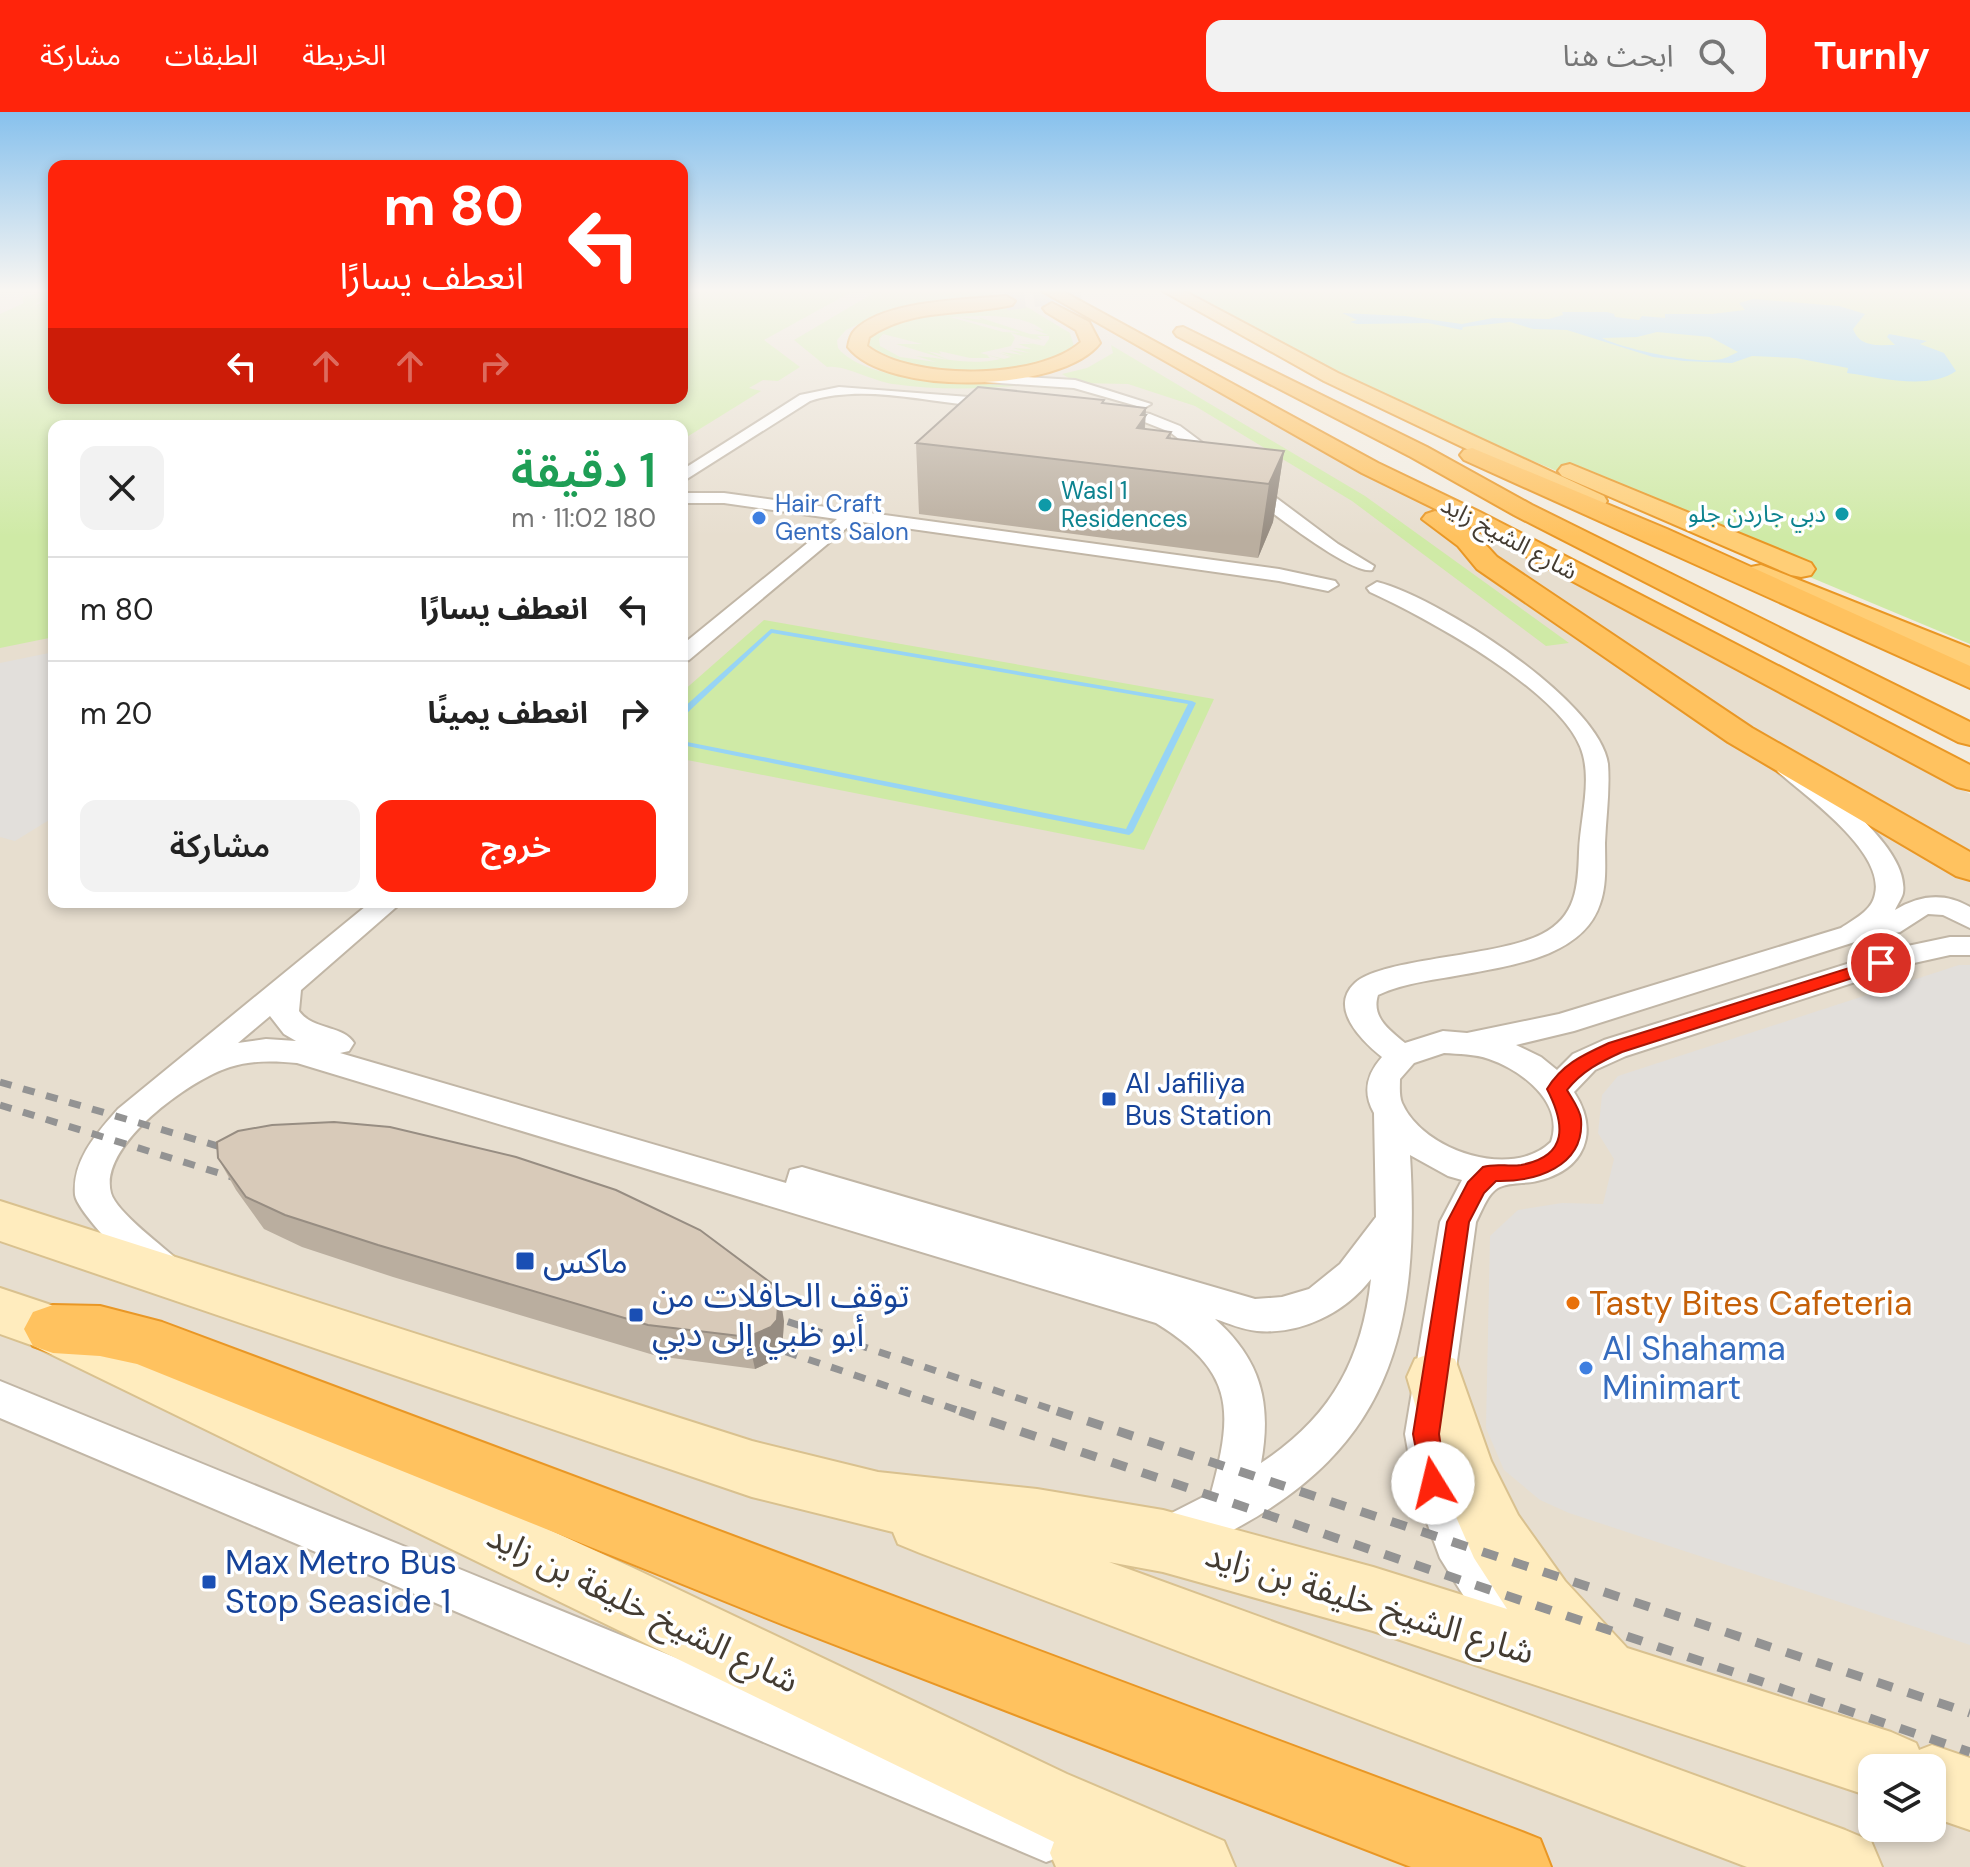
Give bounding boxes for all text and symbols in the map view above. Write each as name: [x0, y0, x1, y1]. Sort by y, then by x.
search box: [1206, 20, 1766, 92]
text: Turnly: [1814, 31, 1930, 81]
icon: search: [1694, 34, 1738, 78]
text: ابحث هنا: [1562, 36, 1674, 75]
text: مشاركة: [40, 37, 121, 74]
text: الطبقات: [165, 37, 258, 74]
text: الخريطة: [302, 37, 386, 74]
text: 80 m: [383, 169, 524, 242]
icon: left: [552, 192, 656, 296]
text: انعطف يسارًا: [340, 253, 524, 300]
icon: left: [220, 344, 264, 388]
icon: ahead: [304, 344, 348, 388]
icon: ahead: [388, 344, 432, 388]
icon: right: [472, 344, 516, 388]
text: 1 دقيقة: [511, 439, 656, 502]
button: close: [80, 446, 164, 530]
place label: Wasl 1 Residences: [1061, 475, 1188, 534]
place label: Hair Craft Gents Salon: [775, 488, 909, 547]
street label: شارع الشيخ زايد: [1435, 489, 1583, 588]
marker: Wasl 1 Residences: [1036, 496, 1054, 514]
place label: دبي جاردن جلو: [1688, 498, 1826, 533]
text: 180 m · 11:02: [511, 501, 656, 535]
marker: دبي جاردن جلو: [1833, 505, 1851, 523]
marker: Hair Craft Gents Salon: [750, 509, 768, 527]
icon: left: [612, 587, 656, 631]
text: انعطف يسارًا: [420, 589, 588, 628]
text: 80 m: [80, 590, 153, 629]
icon: right: [612, 691, 656, 735]
text: انعطف يمينًا: [428, 693, 588, 732]
text: 20 m: [80, 694, 152, 733]
button: مشاركة: [80, 800, 360, 892]
button: خروج: [376, 800, 656, 892]
pin: [1847, 929, 1915, 997]
icon: arrive: [1859, 941, 1903, 985]
place label: Al Jafiliya Bus Station: [1125, 1065, 1272, 1134]
marker: Al Jafiliya Bus Station: [1100, 1090, 1118, 1108]
place label: ماكس: [543, 1239, 628, 1284]
marker: ماكس: [514, 1250, 536, 1272]
place label: توقف الحافلات من أبو ظبي إلى دبي: [652, 1273, 909, 1360]
place label: Tasty Bites Cafeteria: [1589, 1281, 1912, 1326]
marker: Tasty Bites Cafeteria: [1564, 1294, 1582, 1312]
marker: توقف الحافلات من أبو ظبي إلى دبي: [627, 1306, 645, 1324]
place label: Al Shahama Minimart: [1602, 1326, 1786, 1410]
marker: Al Shahama Minimart: [1577, 1359, 1595, 1377]
position arrow: [1391, 1441, 1475, 1525]
street label: شارع الشيخ خليفة بن زايد: [479, 1513, 806, 1705]
street label: شارع الشيخ خليفة بن زايد: [1200, 1532, 1540, 1677]
place label: Max Metro Bus Stop Seaside 1: [225, 1540, 457, 1624]
marker: Max Metro Bus Stop Seaside 1: [200, 1573, 218, 1591]
map controls: [1858, 1754, 1946, 1842]
button: layers: [1858, 1754, 1946, 1842]

